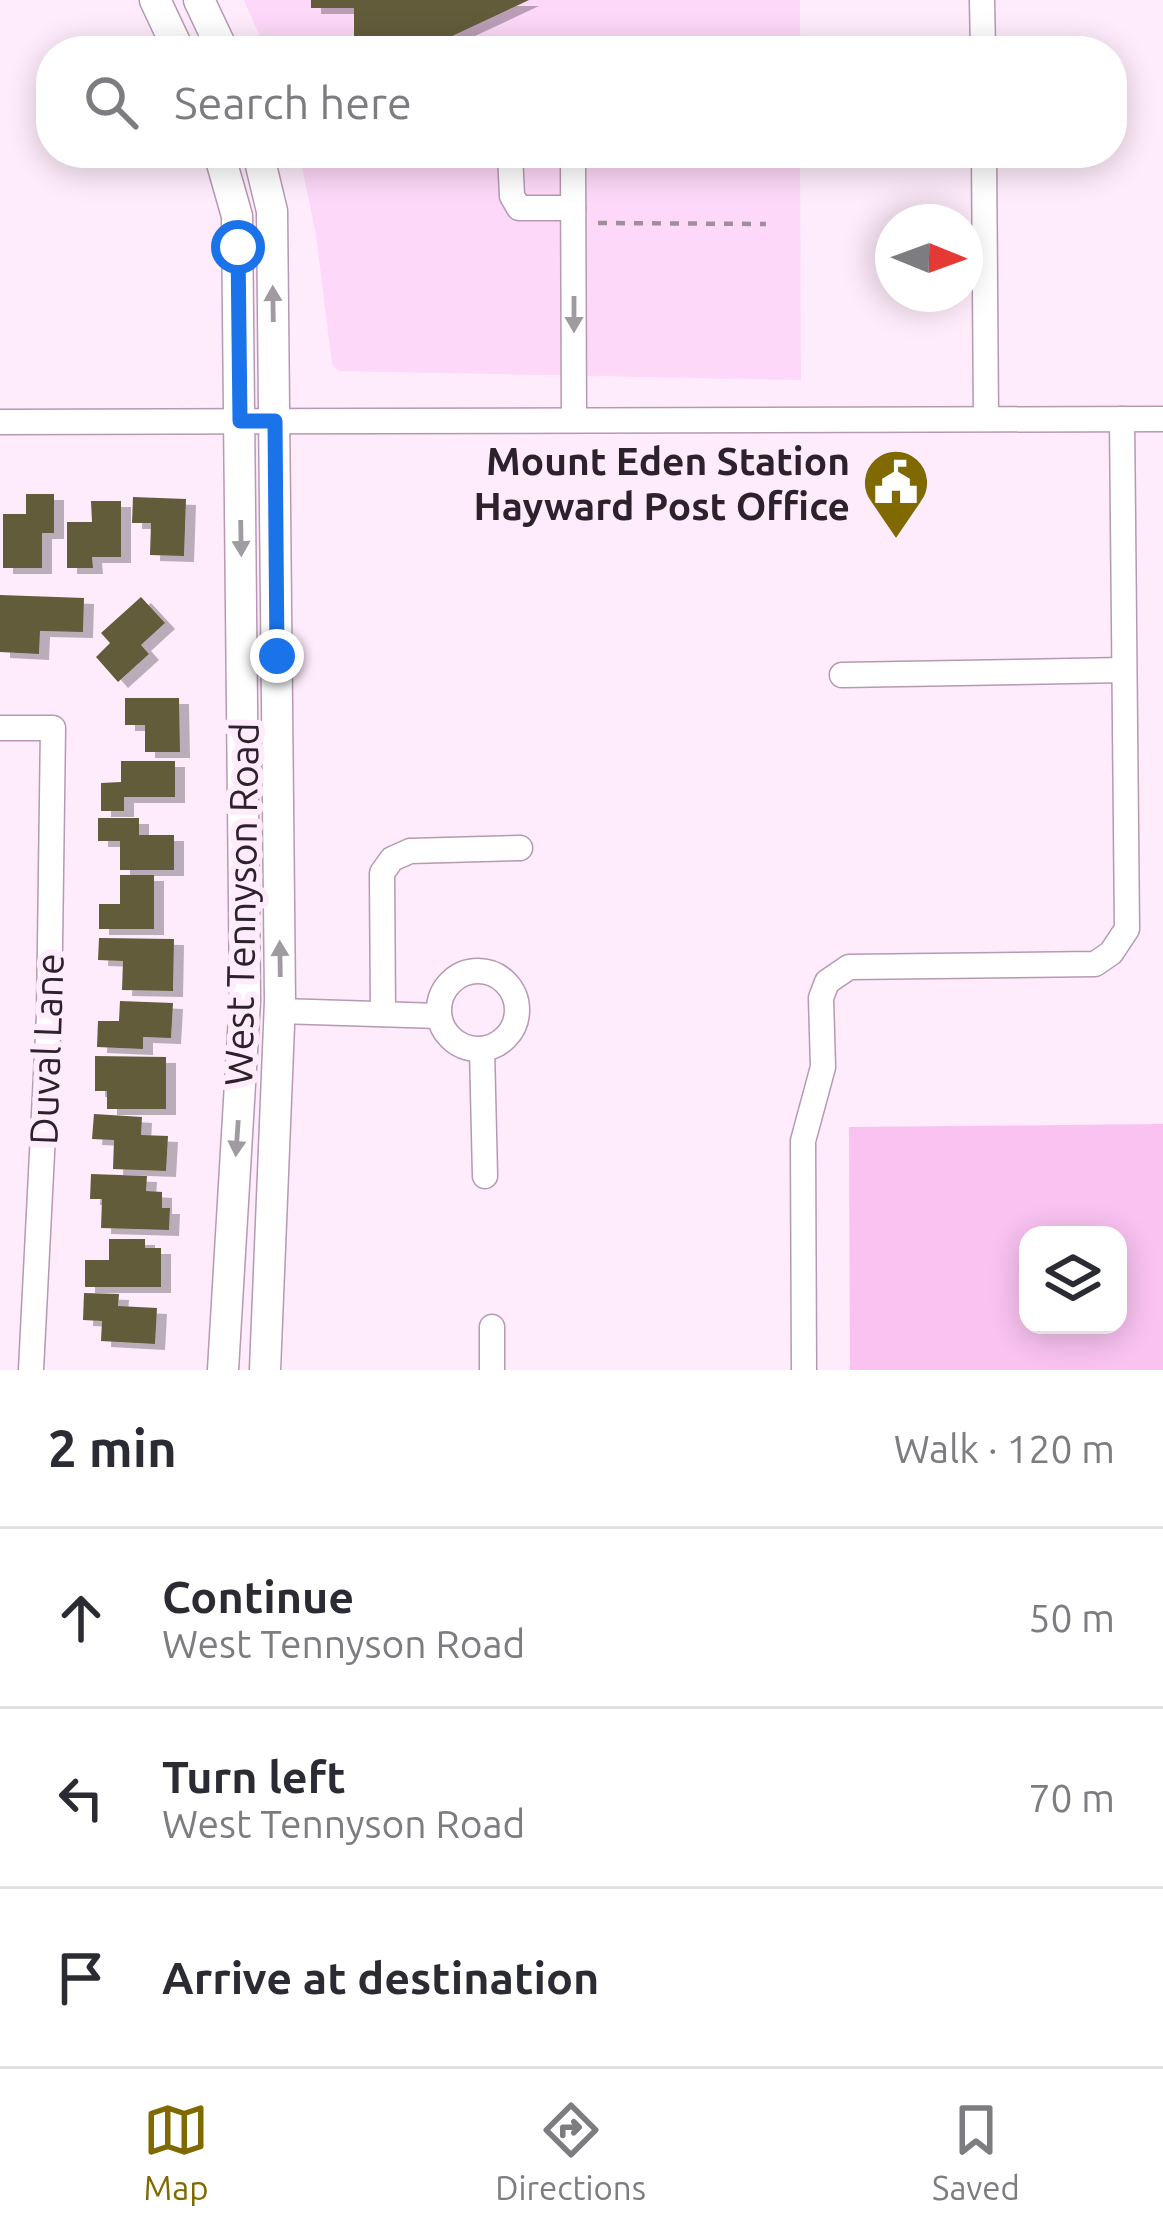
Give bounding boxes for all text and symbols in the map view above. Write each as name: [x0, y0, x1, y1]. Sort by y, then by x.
search box: [36, 36, 1127, 168]
icon: search: [78, 69, 144, 135]
text: Search here: [174, 77, 412, 128]
north arrow: [875, 204, 983, 312]
route start: [211, 220, 265, 274]
one-way arrow: [263, 284, 283, 322]
one-way arrow: [564, 296, 584, 334]
place label: Mount Eden Station Hayward Post Office: [473, 439, 850, 527]
public building icon: Mount Eden Station Hayward Post Office: [861, 447, 931, 541]
one-way arrow: [232, 520, 251, 558]
route end: [250, 629, 304, 683]
street label: West Tennyson Road: [216, 722, 266, 1086]
one-way arrow: [270, 939, 290, 977]
street label: Duval Lane: [21, 952, 71, 1146]
one-way arrow: [227, 1120, 246, 1158]
map controls: [1019, 1226, 1127, 1334]
button: layers: [1019, 1226, 1127, 1334]
text: 2 min: [48, 1419, 177, 1477]
text: Walk · 120 m: [894, 1427, 1115, 1470]
text: Continue: [162, 1571, 354, 1622]
icon: ahead: [48, 1585, 114, 1651]
text: 50 m: [1028, 1596, 1115, 1639]
text: West Tennyson Road: [162, 1622, 525, 1665]
text: Turn left: [162, 1751, 346, 1802]
icon: left: [48, 1765, 114, 1831]
text: 70 m: [1028, 1776, 1115, 1819]
text: West Tennyson Road: [162, 1802, 525, 1845]
icon: arrive: [48, 1945, 114, 2011]
text: Arrive at destination: [162, 1952, 599, 2003]
tab: Map: [143, 2097, 209, 2206]
tab: Directions: [495, 2097, 646, 2206]
tab: Saved: [932, 2097, 1020, 2206]

